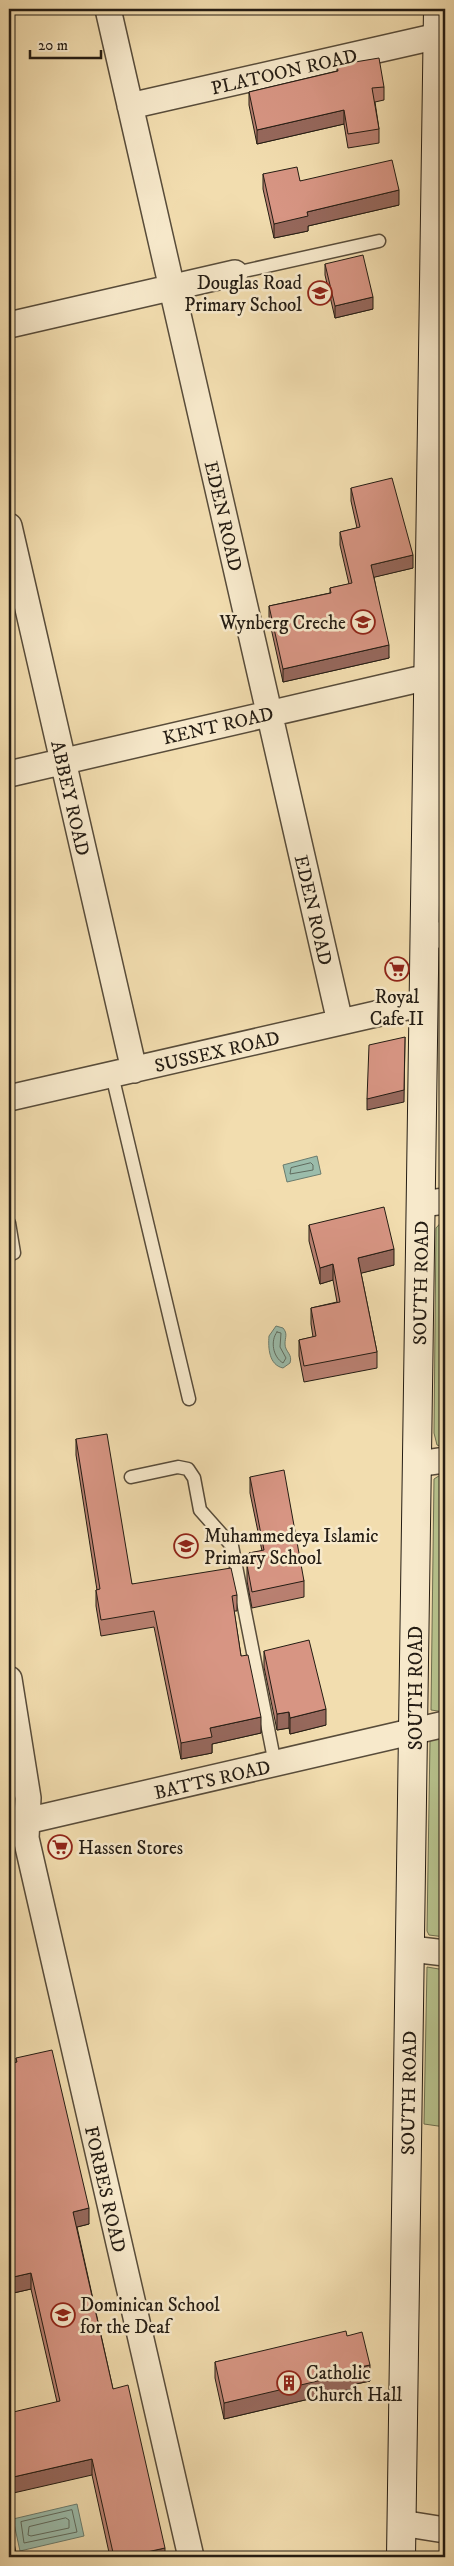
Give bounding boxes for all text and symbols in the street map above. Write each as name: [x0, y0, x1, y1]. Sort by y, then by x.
scale bar: [30, 28, 101, 60]
text: 20 m: [38, 36, 68, 55]
street label: PLATOON ROAD: [209, 44, 360, 100]
place label: Douglas Road Primary School: [184, 272, 303, 317]
school or university icon: Douglas Road Primary School: [307, 280, 333, 306]
street label: EDEN ROAD: [199, 459, 246, 574]
school or university icon: Wynberg Creche: [350, 609, 376, 635]
place label: Wynberg Creche: [219, 612, 346, 635]
street label: KENT ROAD: [161, 703, 276, 750]
street label: ABBEY ROAD: [45, 738, 94, 858]
street label: EDEN ROAD: [289, 853, 336, 968]
supermarket icon: Royal Cafe II: [384, 956, 410, 982]
place label: Royal Cafe II: [370, 986, 424, 1031]
street label: SUSSEX ROAD: [152, 1027, 282, 1078]
street label: SOUTH ROAD: [409, 1221, 434, 1345]
place label: Muhammedeya Islamic Primary School: [204, 1525, 378, 1570]
school or university icon: Muhammedeya Islamic Primary School: [173, 1533, 199, 1559]
street label: SOUTH ROAD: [405, 1626, 428, 1750]
street label: BATTS ROAD: [152, 1756, 273, 1805]
supermarket icon: Hassen Stores: [47, 1834, 73, 1860]
place label: Hassen Stores: [78, 1837, 183, 1860]
street label: SOUTH ROAD: [397, 2031, 422, 2155]
street label: FORBES ROAD: [79, 2124, 130, 2255]
place label: Dominican School for the Deaf: [80, 2294, 220, 2339]
school or university icon: Dominican School for the Deaf: [50, 2302, 76, 2328]
place label: Catholic Church Hall: [306, 2362, 403, 2407]
building icon: Catholic Church Hall: [276, 2370, 302, 2396]

